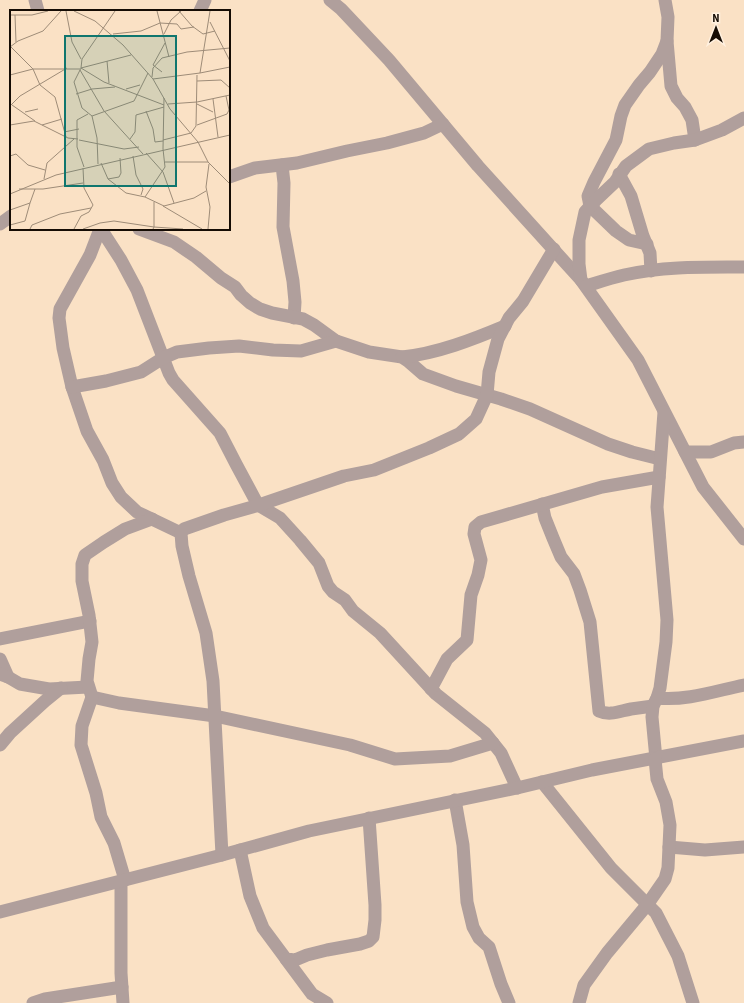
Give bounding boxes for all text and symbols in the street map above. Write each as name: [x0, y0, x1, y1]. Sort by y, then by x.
north arrow: [696, 8, 736, 48]
inset map: [10, 10, 230, 230]
text: N: [712, 11, 720, 26]

